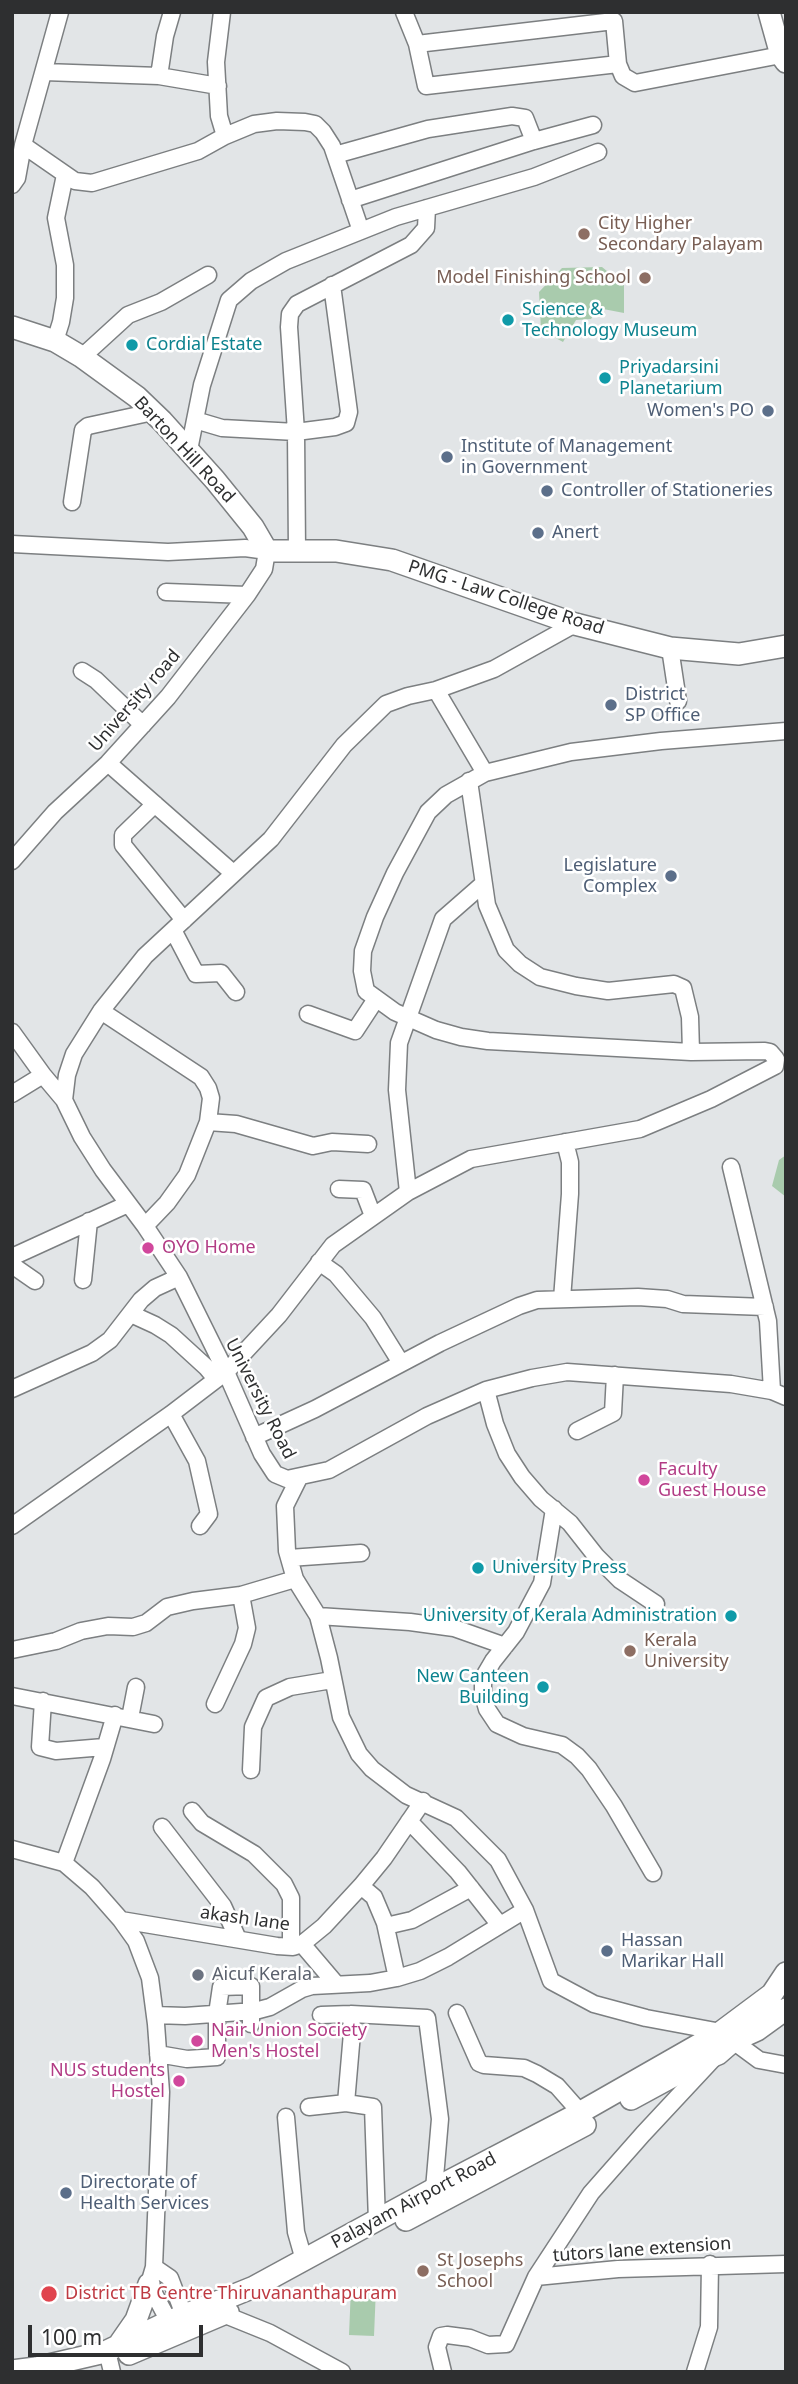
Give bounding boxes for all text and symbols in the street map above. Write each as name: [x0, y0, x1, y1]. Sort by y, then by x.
place label: City Higher Secondary Palayam: [598, 213, 763, 256]
marker: City Higher Secondary Palayam: [576, 226, 592, 242]
place label: Model Finishing School: [436, 267, 631, 289]
marker: Model Finishing School: [637, 270, 653, 286]
place label: Science & Technology Museum: [522, 299, 697, 342]
marker: Science & Technology Museum: [500, 312, 516, 328]
place label: Cordial Estate: [146, 334, 262, 356]
marker: Cordial Estate: [124, 337, 140, 353]
place label: Priyadarsini Planetarium: [619, 357, 723, 400]
marker: Priyadarsini Planetarium: [597, 370, 613, 386]
street label: Barton Hill Road: [129, 392, 239, 508]
place label: Women's PO: [647, 400, 754, 422]
marker: Women's PO: [760, 403, 776, 419]
place label: Institute of Management in Government: [461, 436, 672, 478]
marker: Institute of Management in Government: [439, 449, 455, 465]
place label: Controller of Stationeries: [561, 480, 773, 502]
marker: Controller of Stationeries: [539, 483, 555, 499]
place label: Anert: [552, 522, 599, 544]
marker: Anert: [530, 525, 546, 541]
street label: PMG - Law College Road: [405, 556, 607, 640]
street label: University road: [85, 645, 185, 757]
place label: District SP Office: [625, 684, 700, 726]
marker: District SP Office: [603, 697, 619, 713]
place label: Legislature Complex: [563, 855, 657, 898]
marker: Legislature Complex: [663, 868, 679, 884]
place label: OYO Home: [162, 1237, 256, 1259]
marker: OYO Home: [140, 1240, 156, 1256]
street label: University Road: [220, 1335, 300, 1463]
place label: Faculty Guest House: [658, 1459, 766, 1502]
marker: Faculty Guest House: [636, 1472, 652, 1488]
place label: University Press: [492, 1557, 627, 1579]
marker: University Press: [470, 1560, 486, 1576]
place label: University of Kerala Administration: [423, 1605, 717, 1627]
marker: University of Kerala Administration: [723, 1608, 739, 1624]
place label: Kerala University: [644, 1630, 729, 1672]
marker: Kerala University: [622, 1643, 638, 1659]
place label: New Canteen Building: [416, 1666, 529, 1708]
marker: New Canteen Building: [535, 1679, 551, 1695]
street label: akash lane: [199, 1902, 291, 1936]
place label: Hassan Marikar Hall: [621, 1930, 724, 1972]
marker: Hassan Marikar Hall: [599, 1943, 615, 1959]
place label: Aicuf Kerala: [212, 1964, 312, 1986]
marker: Aicuf Kerala: [190, 1967, 206, 1983]
place label: Nair Union Society Men's Hostel: [211, 2020, 367, 2062]
marker: Nair Union Society Men's Hostel: [189, 2033, 205, 2049]
place label: NUS students Hostel: [50, 2060, 165, 2102]
marker: NUS students Hostel: [171, 2073, 187, 2089]
street label: Palayam Airport Road: [328, 2148, 500, 2254]
place label: Directorate of Health Services: [80, 2172, 209, 2214]
marker: Directorate of Health Services: [58, 2185, 74, 2201]
street label: tutors lane extension: [552, 2233, 732, 2267]
place label: St Josephs School: [437, 2250, 523, 2292]
marker: St Josephs School: [415, 2263, 431, 2279]
place label: District TB Centre Thiruvananthapuram: [65, 2283, 397, 2305]
marker: District TB Centre Thiruvananthapuram: [39, 2284, 59, 2304]
scale bar: [32, 2310, 206, 2354]
text: 100 m: [41, 2323, 102, 2351]

